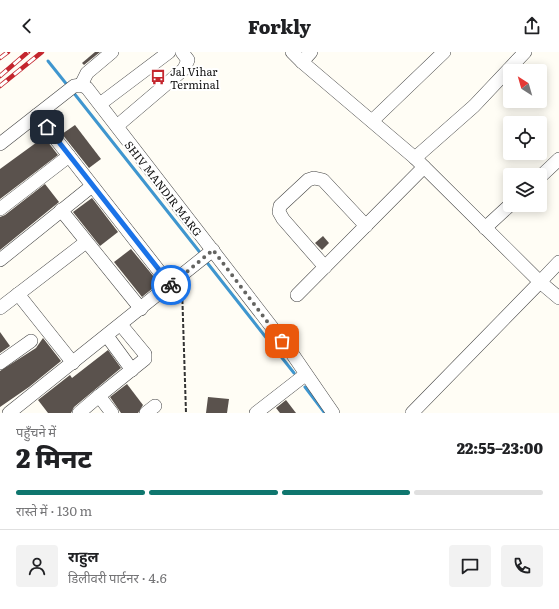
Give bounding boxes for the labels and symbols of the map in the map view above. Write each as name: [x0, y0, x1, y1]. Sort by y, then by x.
place label: Jal Vihar Terminal: [170, 63, 220, 92]
north arrow: [503, 64, 547, 108]
bus stop icon: Jal Vihar Terminal: [149, 68, 167, 86]
pin: [30, 110, 64, 144]
street label: SHIV MANDIR MARG: [122, 137, 206, 239]
courier: [151, 265, 191, 305]
pin: [265, 324, 299, 358]

